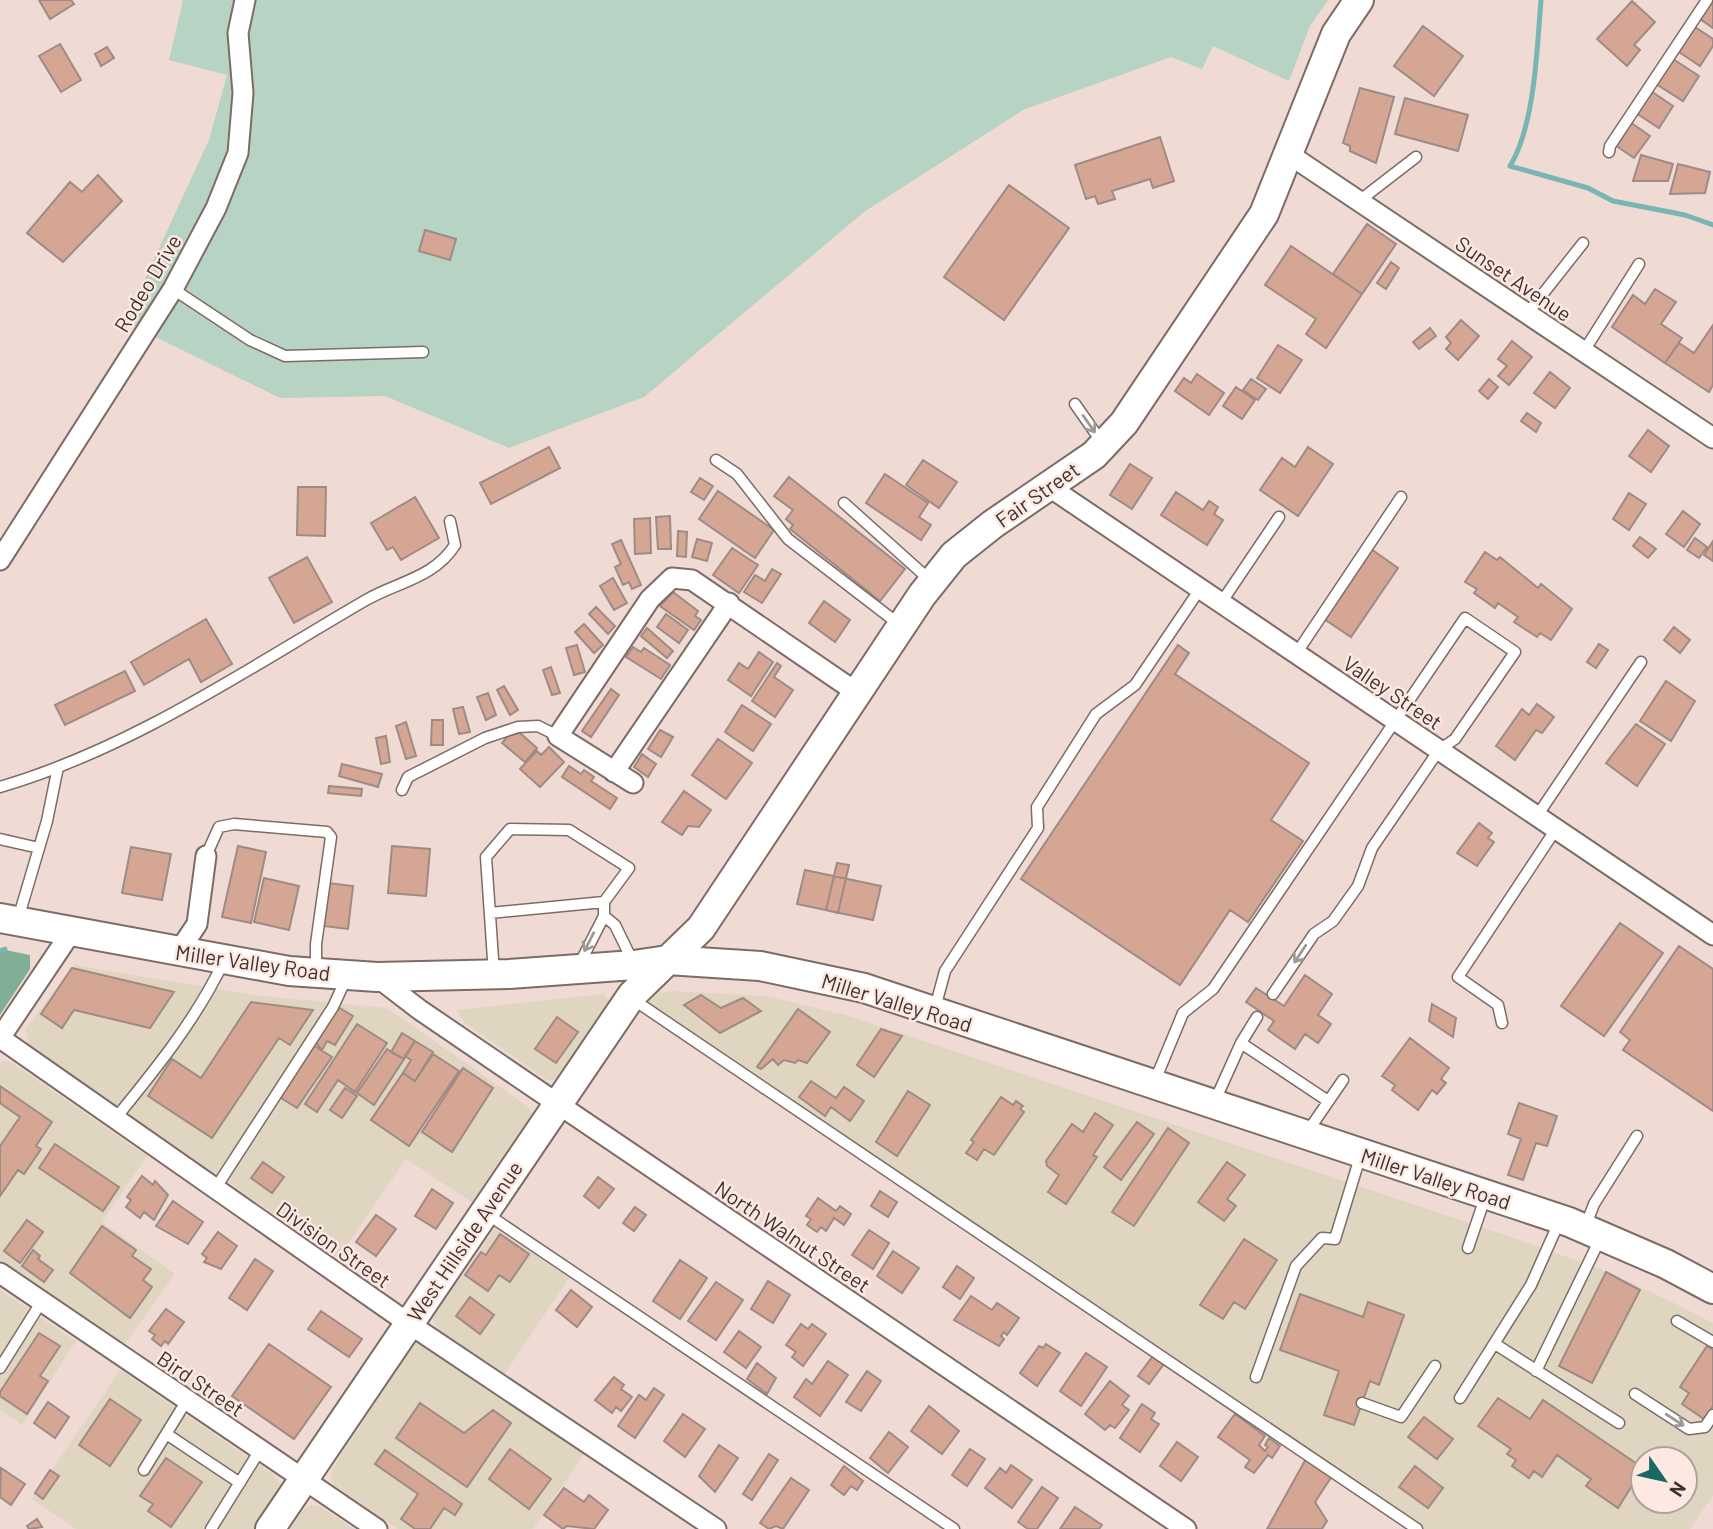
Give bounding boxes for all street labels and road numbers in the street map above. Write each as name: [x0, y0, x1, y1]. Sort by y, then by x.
street label: Rodeo Drive: [108, 230, 186, 336]
street label: Sunset Avenue: [1451, 230, 1577, 326]
street label: Fair Street: [990, 456, 1084, 532]
street label: Valley Street: [1339, 650, 1447, 734]
street label: Miller Valley Road: [174, 939, 332, 985]
street label: Miller Valley Road: [819, 967, 975, 1037]
street label: Miller Valley Road: [1358, 1142, 1514, 1214]
street label: West Hillside Avenue: [401, 1156, 527, 1326]
street label: North Walnut Street: [711, 1175, 875, 1297]
street label: Division Street: [272, 1195, 396, 1293]
street label: Bird Street: [153, 1345, 249, 1421]

